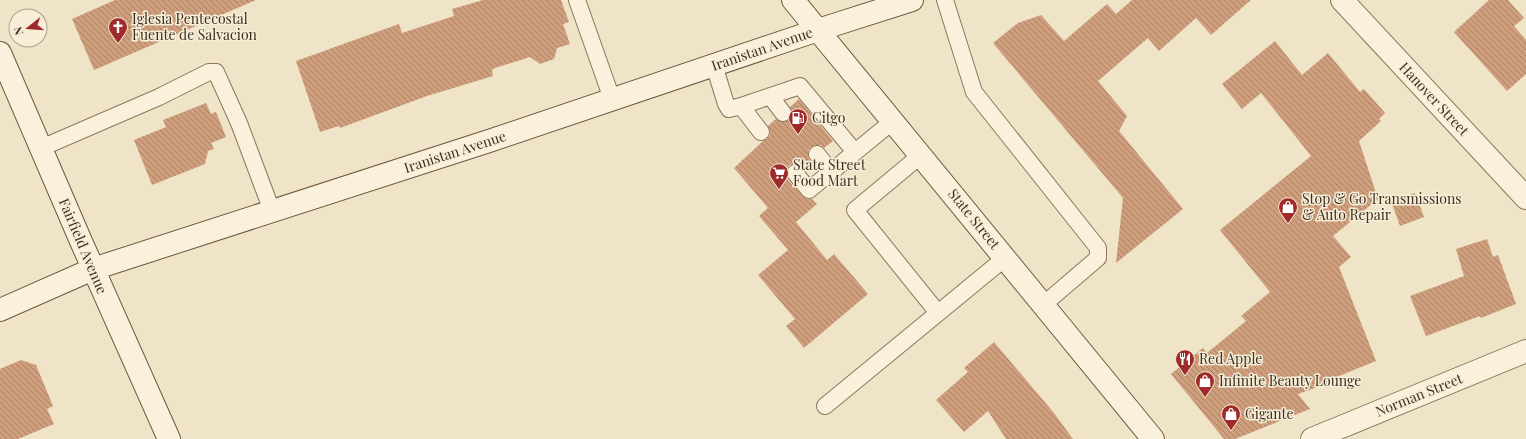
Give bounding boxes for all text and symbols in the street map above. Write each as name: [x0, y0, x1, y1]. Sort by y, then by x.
north arrow: [8, 8, 48, 48]
place label: Iglesia Pentecostal Fuente de Salvacion: [132, 9, 258, 44]
church icon: Iglesia Pentecostal Fuente de Salvacion: [107, 16, 129, 44]
street label: Iranistan Avenue: [709, 22, 815, 75]
text: N: [10, 25, 26, 37]
street label: Hanover Street: [1395, 58, 1474, 140]
fuel station icon: Citgo: [787, 107, 809, 135]
place label: Citgo: [812, 108, 846, 127]
street label: Iranistan Avenue: [401, 126, 508, 177]
place label: State Street Food Mart: [793, 155, 867, 190]
supermarket icon: State Street Food Mart: [768, 162, 790, 190]
street label: State Street: [944, 184, 1005, 254]
place label: Stop & Go Transmissions & Auto Repair: [1302, 189, 1462, 224]
street label: Fairfield Avenue: [55, 195, 112, 296]
shop icon: Stop & Go Transmissions & Auto Repair: [1277, 196, 1299, 224]
restaurant icon: Red Apple: [1174, 348, 1196, 376]
place label: Red Apple: [1199, 349, 1262, 368]
street label: Norman Street: [1372, 368, 1466, 421]
shop icon: Infinite Beauty Lounge: [1194, 370, 1216, 398]
place label: Infinite Beauty Lounge: [1219, 371, 1361, 390]
shop icon: Gigante: [1220, 403, 1242, 431]
place label: Gigante: [1245, 404, 1294, 423]

